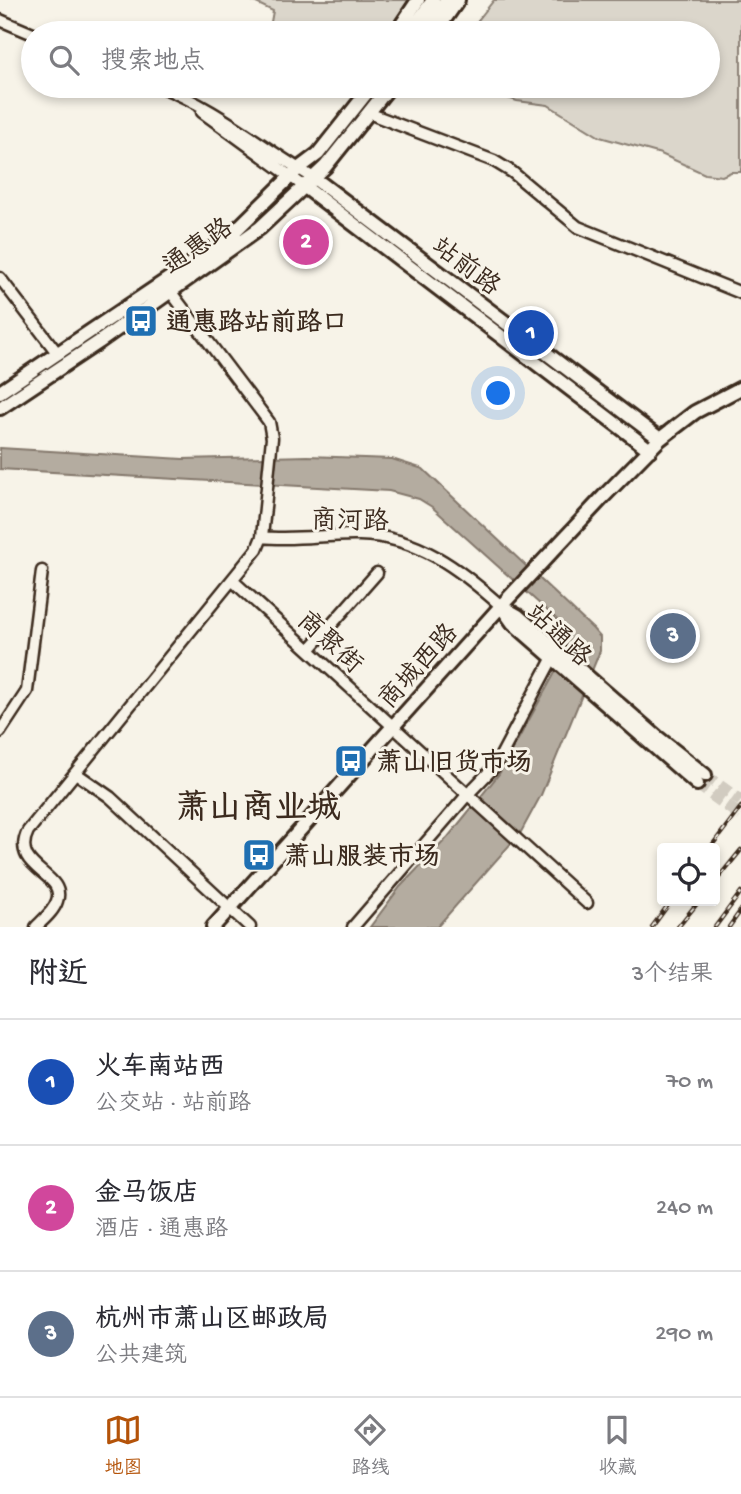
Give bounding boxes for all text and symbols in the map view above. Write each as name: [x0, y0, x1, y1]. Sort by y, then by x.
search box: [21, 21, 720, 98]
icon: search: [45, 41, 83, 79]
text: 搜索地点: [101, 48, 205, 79]
street label: 通惠路: [158, 212, 240, 284]
pin: 2: [283, 216, 329, 268]
street label: 站前路: [424, 231, 506, 304]
bus stop icon: 通惠路站前路口: [122, 302, 160, 340]
pin: 1: [508, 307, 554, 359]
place label: 通惠路站前路口: [166, 308, 348, 341]
your location: [481, 376, 515, 410]
street label: 商河路: [311, 505, 389, 540]
street label: 站通路: [518, 598, 597, 675]
street label: 商聚街: [289, 605, 369, 682]
pin: 3: [650, 610, 696, 662]
street label: 商城西路: [373, 618, 467, 717]
bus stop icon: 萧山旧货市场: [332, 742, 370, 780]
place label: 萧山旧货市场: [376, 748, 532, 781]
district label: 萧山商业城: [176, 789, 341, 830]
bus stop icon: 萧山服装市场: [240, 836, 278, 874]
place label: 萧山服装市场: [284, 842, 440, 875]
map controls: [657, 843, 720, 906]
button: locate: [657, 843, 720, 906]
text: 附近: [28, 959, 88, 994]
text: 3个结果: [632, 962, 713, 989]
text: 火车南站西: [95, 1054, 225, 1085]
text: 1: [46, 1069, 56, 1096]
text: 70 m: [666, 1069, 713, 1096]
text: 公交站 · 站前路: [95, 1091, 251, 1118]
text: 金马饭店: [95, 1180, 199, 1211]
text: 2: [45, 1195, 57, 1222]
text: 240 m: [656, 1195, 713, 1222]
text: 酒店 · 通惠路: [95, 1217, 228, 1244]
text: 杭州市萧山区邮政局: [95, 1306, 329, 1337]
text: 3: [45, 1321, 57, 1348]
text: 290 m: [655, 1321, 713, 1348]
text: 公共建筑: [95, 1343, 187, 1370]
tab: 地图: [104, 1411, 143, 1481]
tab: 路线: [351, 1411, 390, 1481]
tab: 收藏: [598, 1411, 637, 1481]

